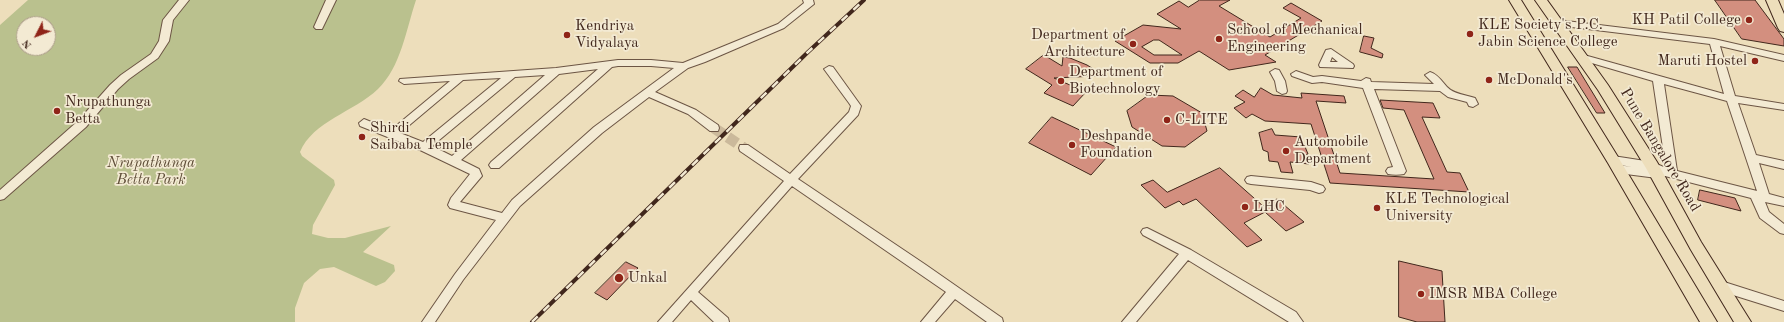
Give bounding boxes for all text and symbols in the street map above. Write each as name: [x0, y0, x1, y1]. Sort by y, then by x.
place label: KH Patil College: [1632, 11, 1741, 29]
marker: KH Patil College: [1744, 15, 1754, 25]
north arrow: [16, 16, 56, 56]
place label: KLE Society's P.C. Jabin Science College: [1478, 16, 1618, 51]
place label: Kendriya Vidyalaya: [575, 17, 639, 52]
place label: School of Mechanical Engineering: [1227, 21, 1362, 56]
place label: Department of Architecture: [1031, 26, 1125, 61]
marker: KLE Society's P.C. Jabin Science College: [1465, 29, 1475, 39]
marker: Kendriya Vidyalaya: [562, 30, 572, 40]
marker: School of Mechanical Engineering: [1214, 34, 1224, 44]
text: N: [21, 37, 34, 50]
marker: Department of Architecture: [1128, 39, 1138, 49]
place label: Maruti Hostel: [1657, 52, 1747, 70]
marker: Maruti Hostel: [1750, 56, 1760, 66]
place label: Department of Biotechnology: [1069, 63, 1163, 98]
place label: McDonald's: [1497, 71, 1573, 89]
marker: McDonald's: [1484, 75, 1494, 85]
marker: Department of Biotechnology: [1056, 76, 1066, 86]
street label: Pune Bangalore Road: [1616, 85, 1704, 215]
place label: Nrupathunga Betta: [65, 93, 151, 128]
marker: Nrupathunga Betta: [52, 106, 62, 116]
place label: C-LITE: [1175, 111, 1228, 129]
marker: C-LITE: [1162, 115, 1172, 125]
place label: Shirdi Saibaba Temple: [370, 119, 472, 154]
place label: Deshpande Foundation: [1080, 127, 1153, 162]
marker: Shirdi Saibaba Temple: [357, 132, 367, 142]
place label: Automobile Department: [1294, 133, 1371, 168]
marker: Deshpande Foundation: [1067, 140, 1077, 150]
marker: Automobile Department: [1281, 146, 1291, 156]
park label: Nrupathunga Betta Park: [107, 154, 195, 189]
place label: KLE Technological University: [1385, 190, 1509, 225]
place label: LHC: [1253, 198, 1285, 216]
marker: LHC: [1240, 202, 1250, 212]
marker: KLE Technological University: [1372, 203, 1382, 213]
place label: Unkal: [628, 269, 667, 287]
marker: Unkal: [613, 272, 625, 284]
place label: IMSR MBA College: [1429, 285, 1557, 303]
marker: IMSR MBA College: [1416, 289, 1426, 299]

